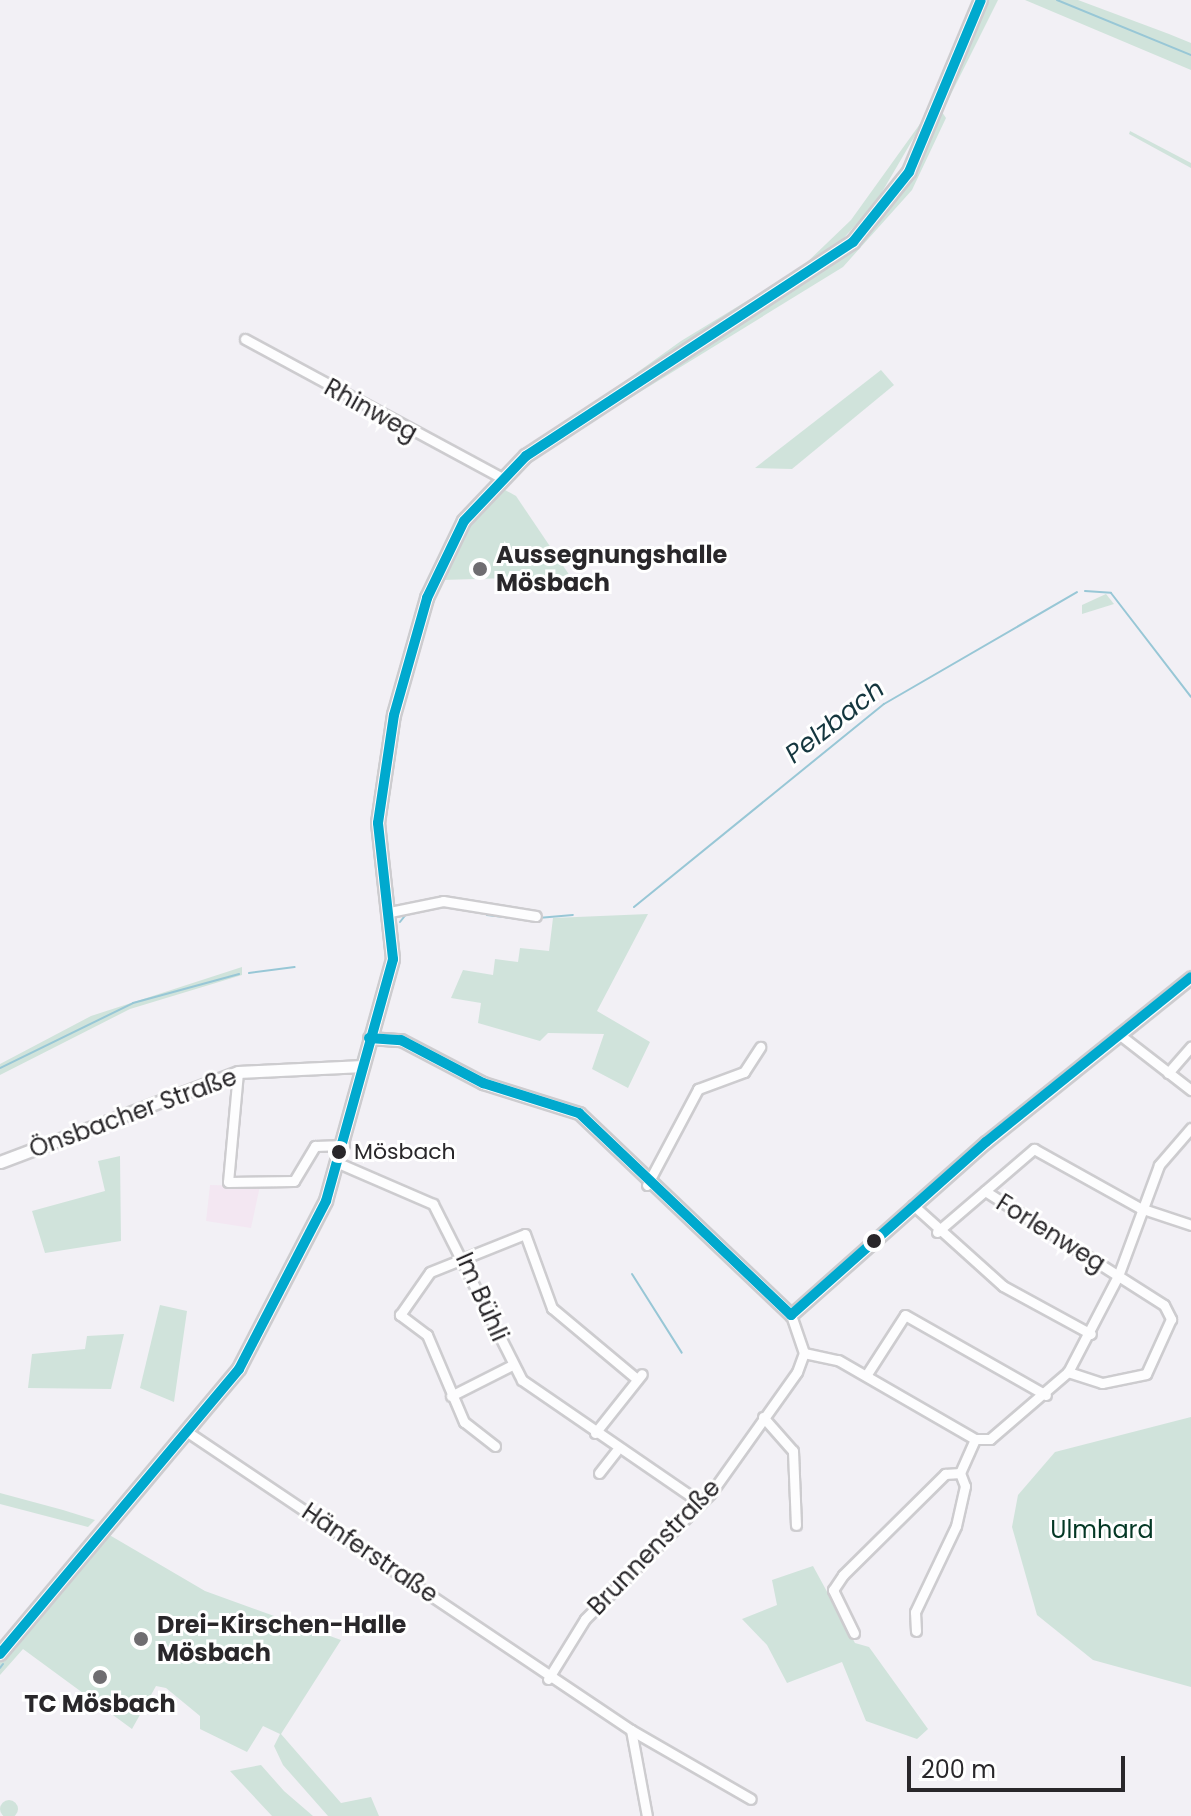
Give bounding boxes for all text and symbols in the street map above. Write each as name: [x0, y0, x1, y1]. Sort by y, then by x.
street label: Rhinweg: [319, 373, 423, 447]
place label: Aussegnungshalle Mösbach: [496, 541, 727, 597]
marker: Aussegnungshalle Mösbach: [471, 560, 489, 578]
water label: Pelzbach: [779, 674, 891, 770]
street label: Önsbacher Straße: [25, 1062, 241, 1164]
place label: Mösbach: [354, 1139, 456, 1165]
marker: Mösbach: [331, 1144, 347, 1160]
street label: Forlenweg: [991, 1188, 1111, 1278]
unlabelled marker: [866, 1233, 882, 1249]
street label: Im Bühli: [450, 1248, 514, 1346]
street label: Brunnenstraße: [582, 1473, 726, 1621]
street label: Hänferstraße: [297, 1497, 443, 1609]
park label: Ulmhard: [1050, 1516, 1154, 1544]
place label: Drei-Kirschen-Halle Mösbach: [157, 1611, 406, 1667]
marker: Drei-Kirschen-Halle Mösbach: [132, 1630, 150, 1648]
marker: TC Mösbach: [91, 1668, 109, 1686]
place label: TC Mösbach: [24, 1690, 176, 1718]
scale bar: [911, 1740, 1129, 1790]
text: 200 m: [921, 1753, 996, 1786]

